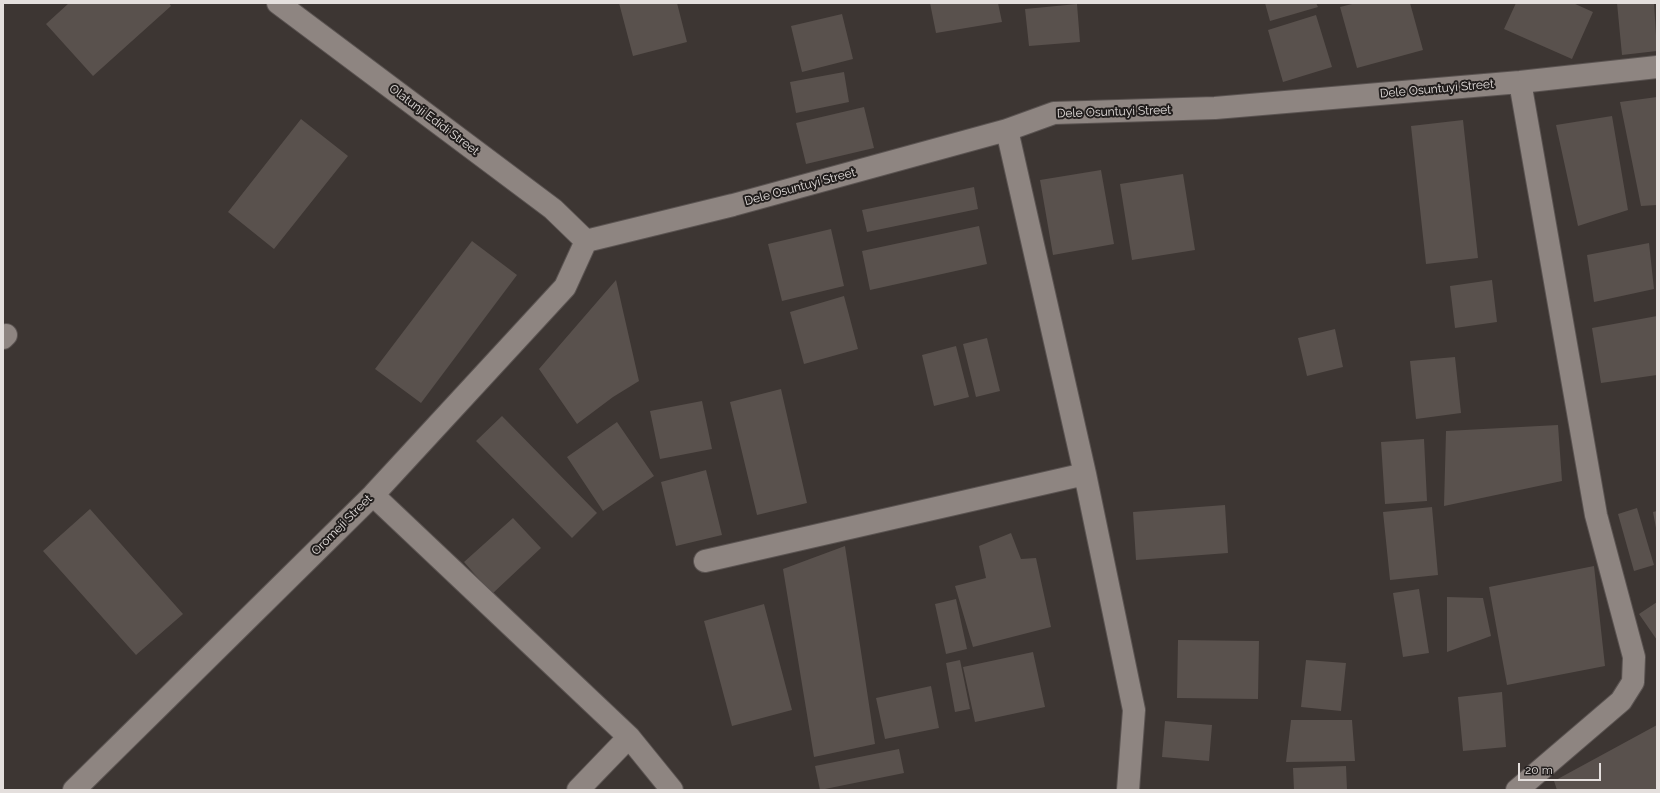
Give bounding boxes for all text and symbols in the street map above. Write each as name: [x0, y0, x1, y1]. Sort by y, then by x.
street label: Dele Osuntuyi Street: [1379, 77, 1495, 101]
street label: Olatunji Edidi Street: [386, 81, 482, 159]
street label: Dele Osuntuyi Street: [1057, 103, 1171, 121]
street label: Dele Osuntuyi Street: [743, 165, 857, 209]
street label: Oromeji Street: [309, 492, 375, 558]
scale bar: [1520, 755, 1603, 781]
text: 20 m: [1525, 763, 1553, 777]

